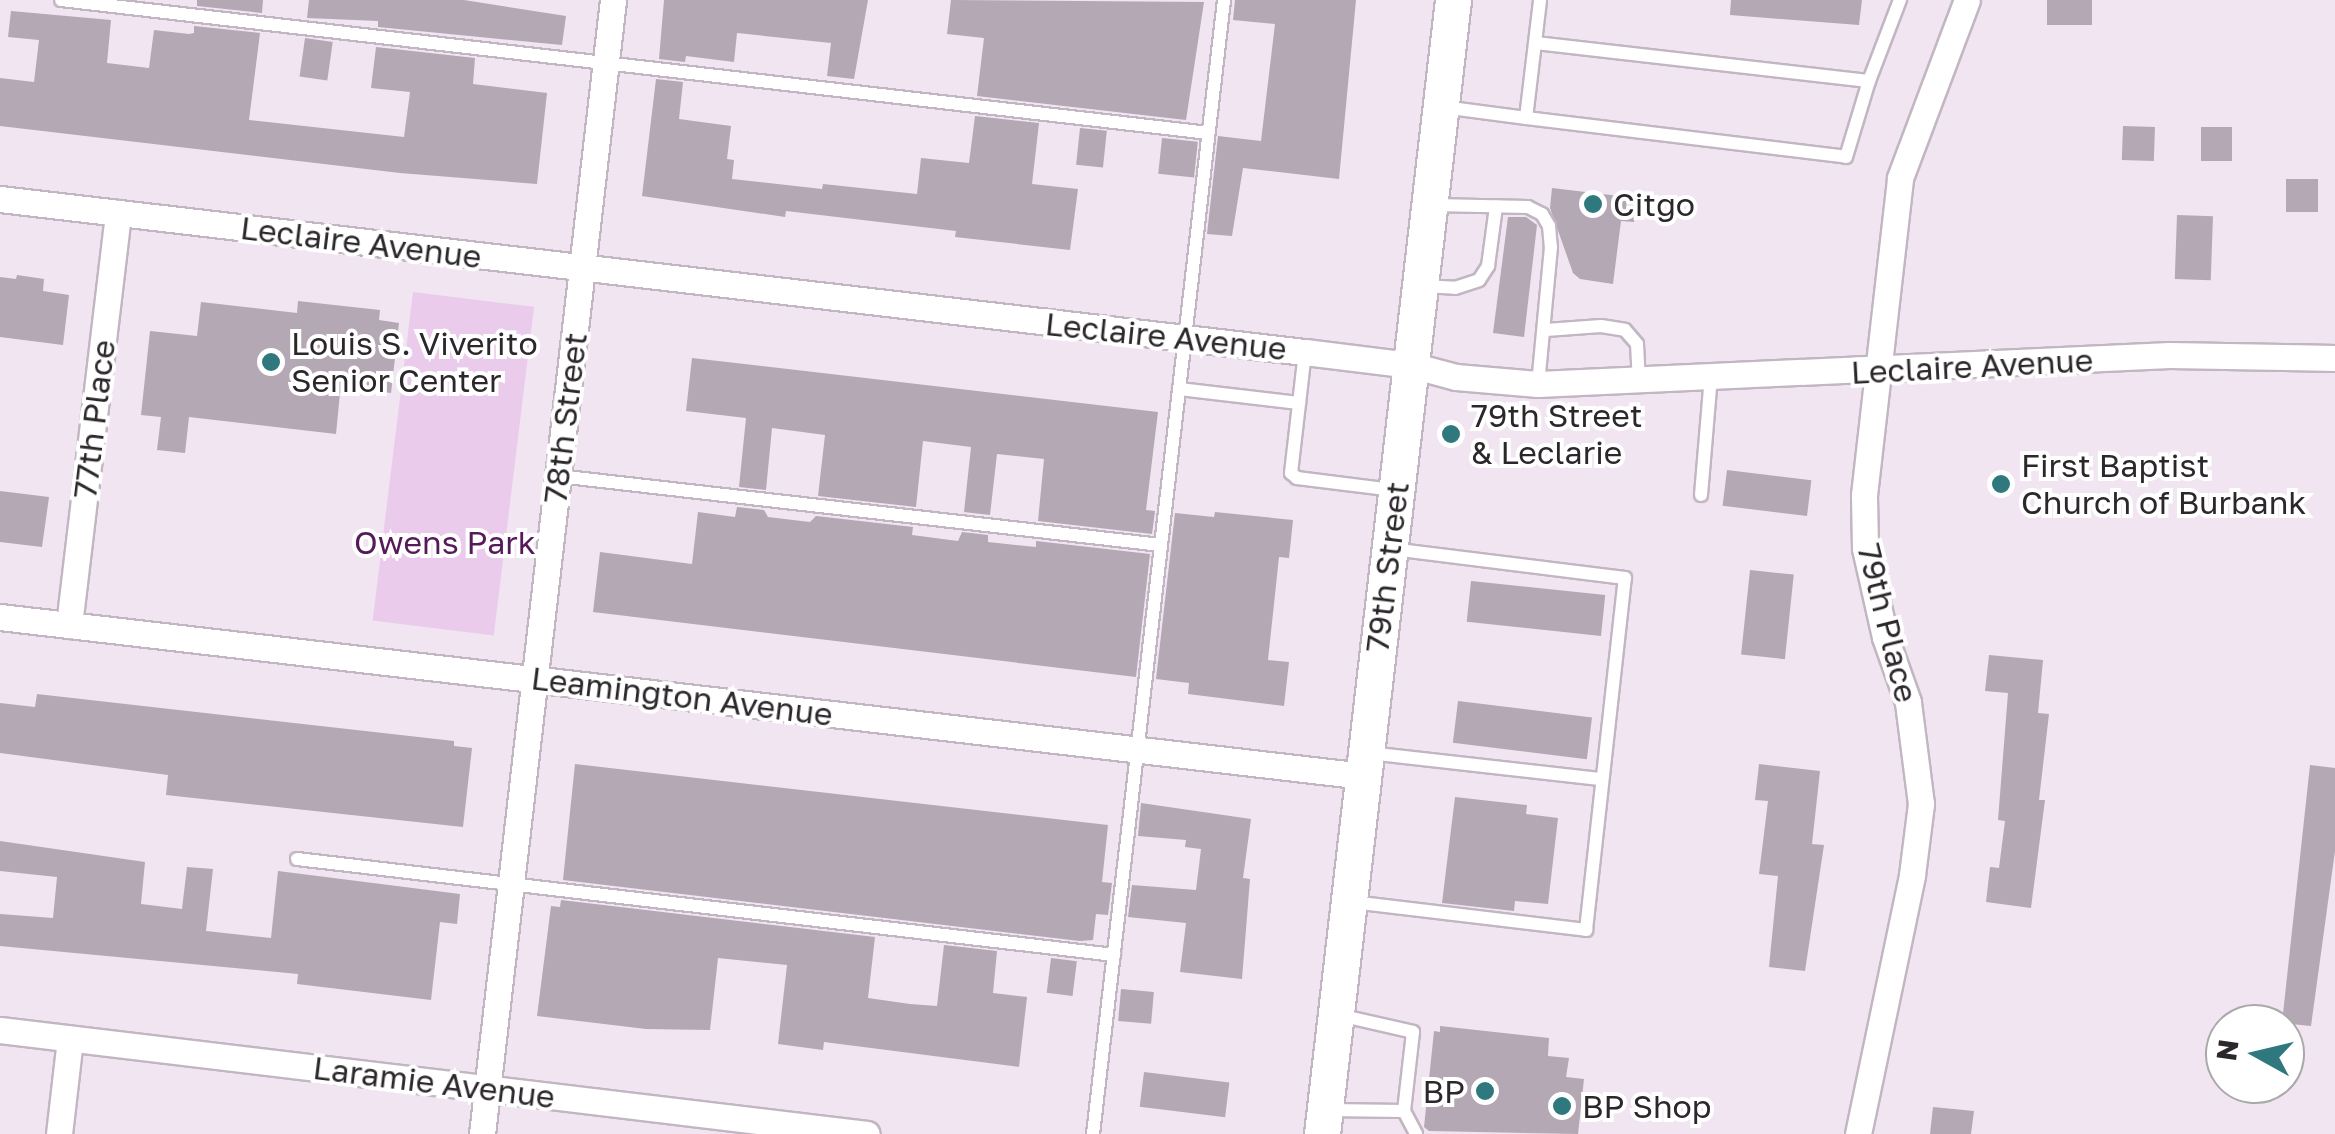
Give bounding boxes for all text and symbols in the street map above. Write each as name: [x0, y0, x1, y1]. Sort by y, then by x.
place label: Citgo: [1613, 185, 1695, 223]
marker: Citgo: [1582, 193, 1604, 215]
street label: Leclaire Avenue: [238, 208, 484, 276]
street label: Leclaire Avenue: [1043, 304, 1289, 368]
place label: Louis S. Viverito Senior Center: [291, 325, 538, 400]
street label: 78th Street: [535, 330, 595, 506]
street label: 77th Place: [65, 337, 123, 501]
street label: Leclaire Avenue: [1850, 340, 2094, 392]
marker: Louis S. Viverito Senior Center: [260, 351, 282, 373]
place label: 79th Street & Leclarie: [1471, 397, 1643, 472]
marker: 79th Street & Leclarie: [1440, 423, 1462, 445]
place label: First Baptist Church of Burbank: [2021, 447, 2306, 522]
marker: First Baptist Church of Burbank: [1990, 473, 2012, 495]
street label: 79th Street: [1357, 480, 1417, 654]
park label: Owens Park: [354, 523, 536, 561]
street label: 79th Place: [1850, 540, 1926, 706]
street label: Leamington Avenue: [529, 658, 835, 734]
north arrow: [2205, 1004, 2305, 1104]
text: N: [2209, 1037, 2245, 1063]
street label: Laramie Avenue: [311, 1048, 557, 1116]
place label: BP: [1423, 1072, 1465, 1110]
marker: BP: [1474, 1080, 1496, 1102]
place label: BP Shop: [1582, 1087, 1711, 1125]
marker: BP Shop: [1551, 1095, 1573, 1117]

